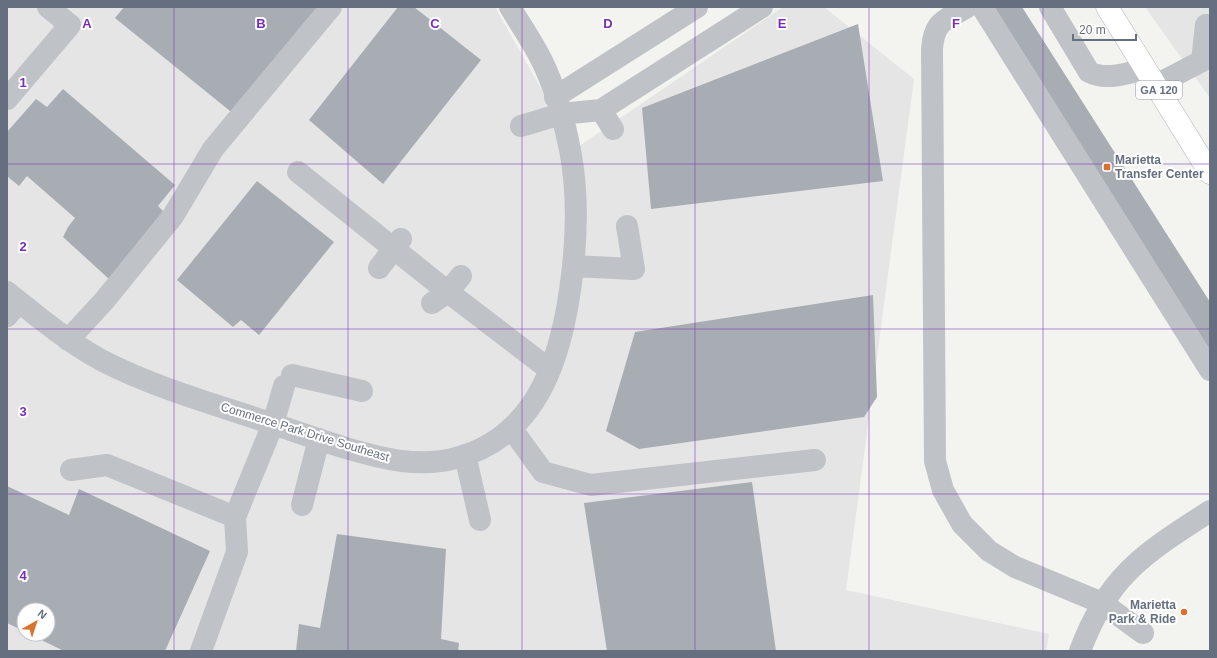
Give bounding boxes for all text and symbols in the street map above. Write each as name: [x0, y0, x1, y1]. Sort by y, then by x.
text: A: [82, 16, 92, 31]
text: B: [256, 16, 266, 31]
text: C: [430, 16, 440, 31]
text: D: [603, 16, 613, 31]
text: E: [778, 16, 787, 31]
text: F: [952, 16, 960, 31]
scale bar: [1073, 16, 1136, 42]
text: 20 m: [1079, 23, 1106, 37]
text: 1: [19, 75, 27, 90]
road number: GA 120: [1136, 81, 1182, 99]
place label: Marietta Transfer Center: [1115, 153, 1204, 181]
marker: Marietta Transfer Center: [1102, 162, 1112, 172]
text: 2: [19, 239, 27, 254]
street label: Commerce Park Drive Southeast: [219, 400, 392, 465]
text: 3: [19, 404, 27, 419]
text: 4: [19, 568, 27, 583]
place label: Marietta Park & Ride: [1109, 598, 1176, 626]
north arrow: [16, 602, 56, 642]
text: N: [35, 607, 49, 621]
marker: Marietta Park & Ride: [1179, 607, 1189, 617]

